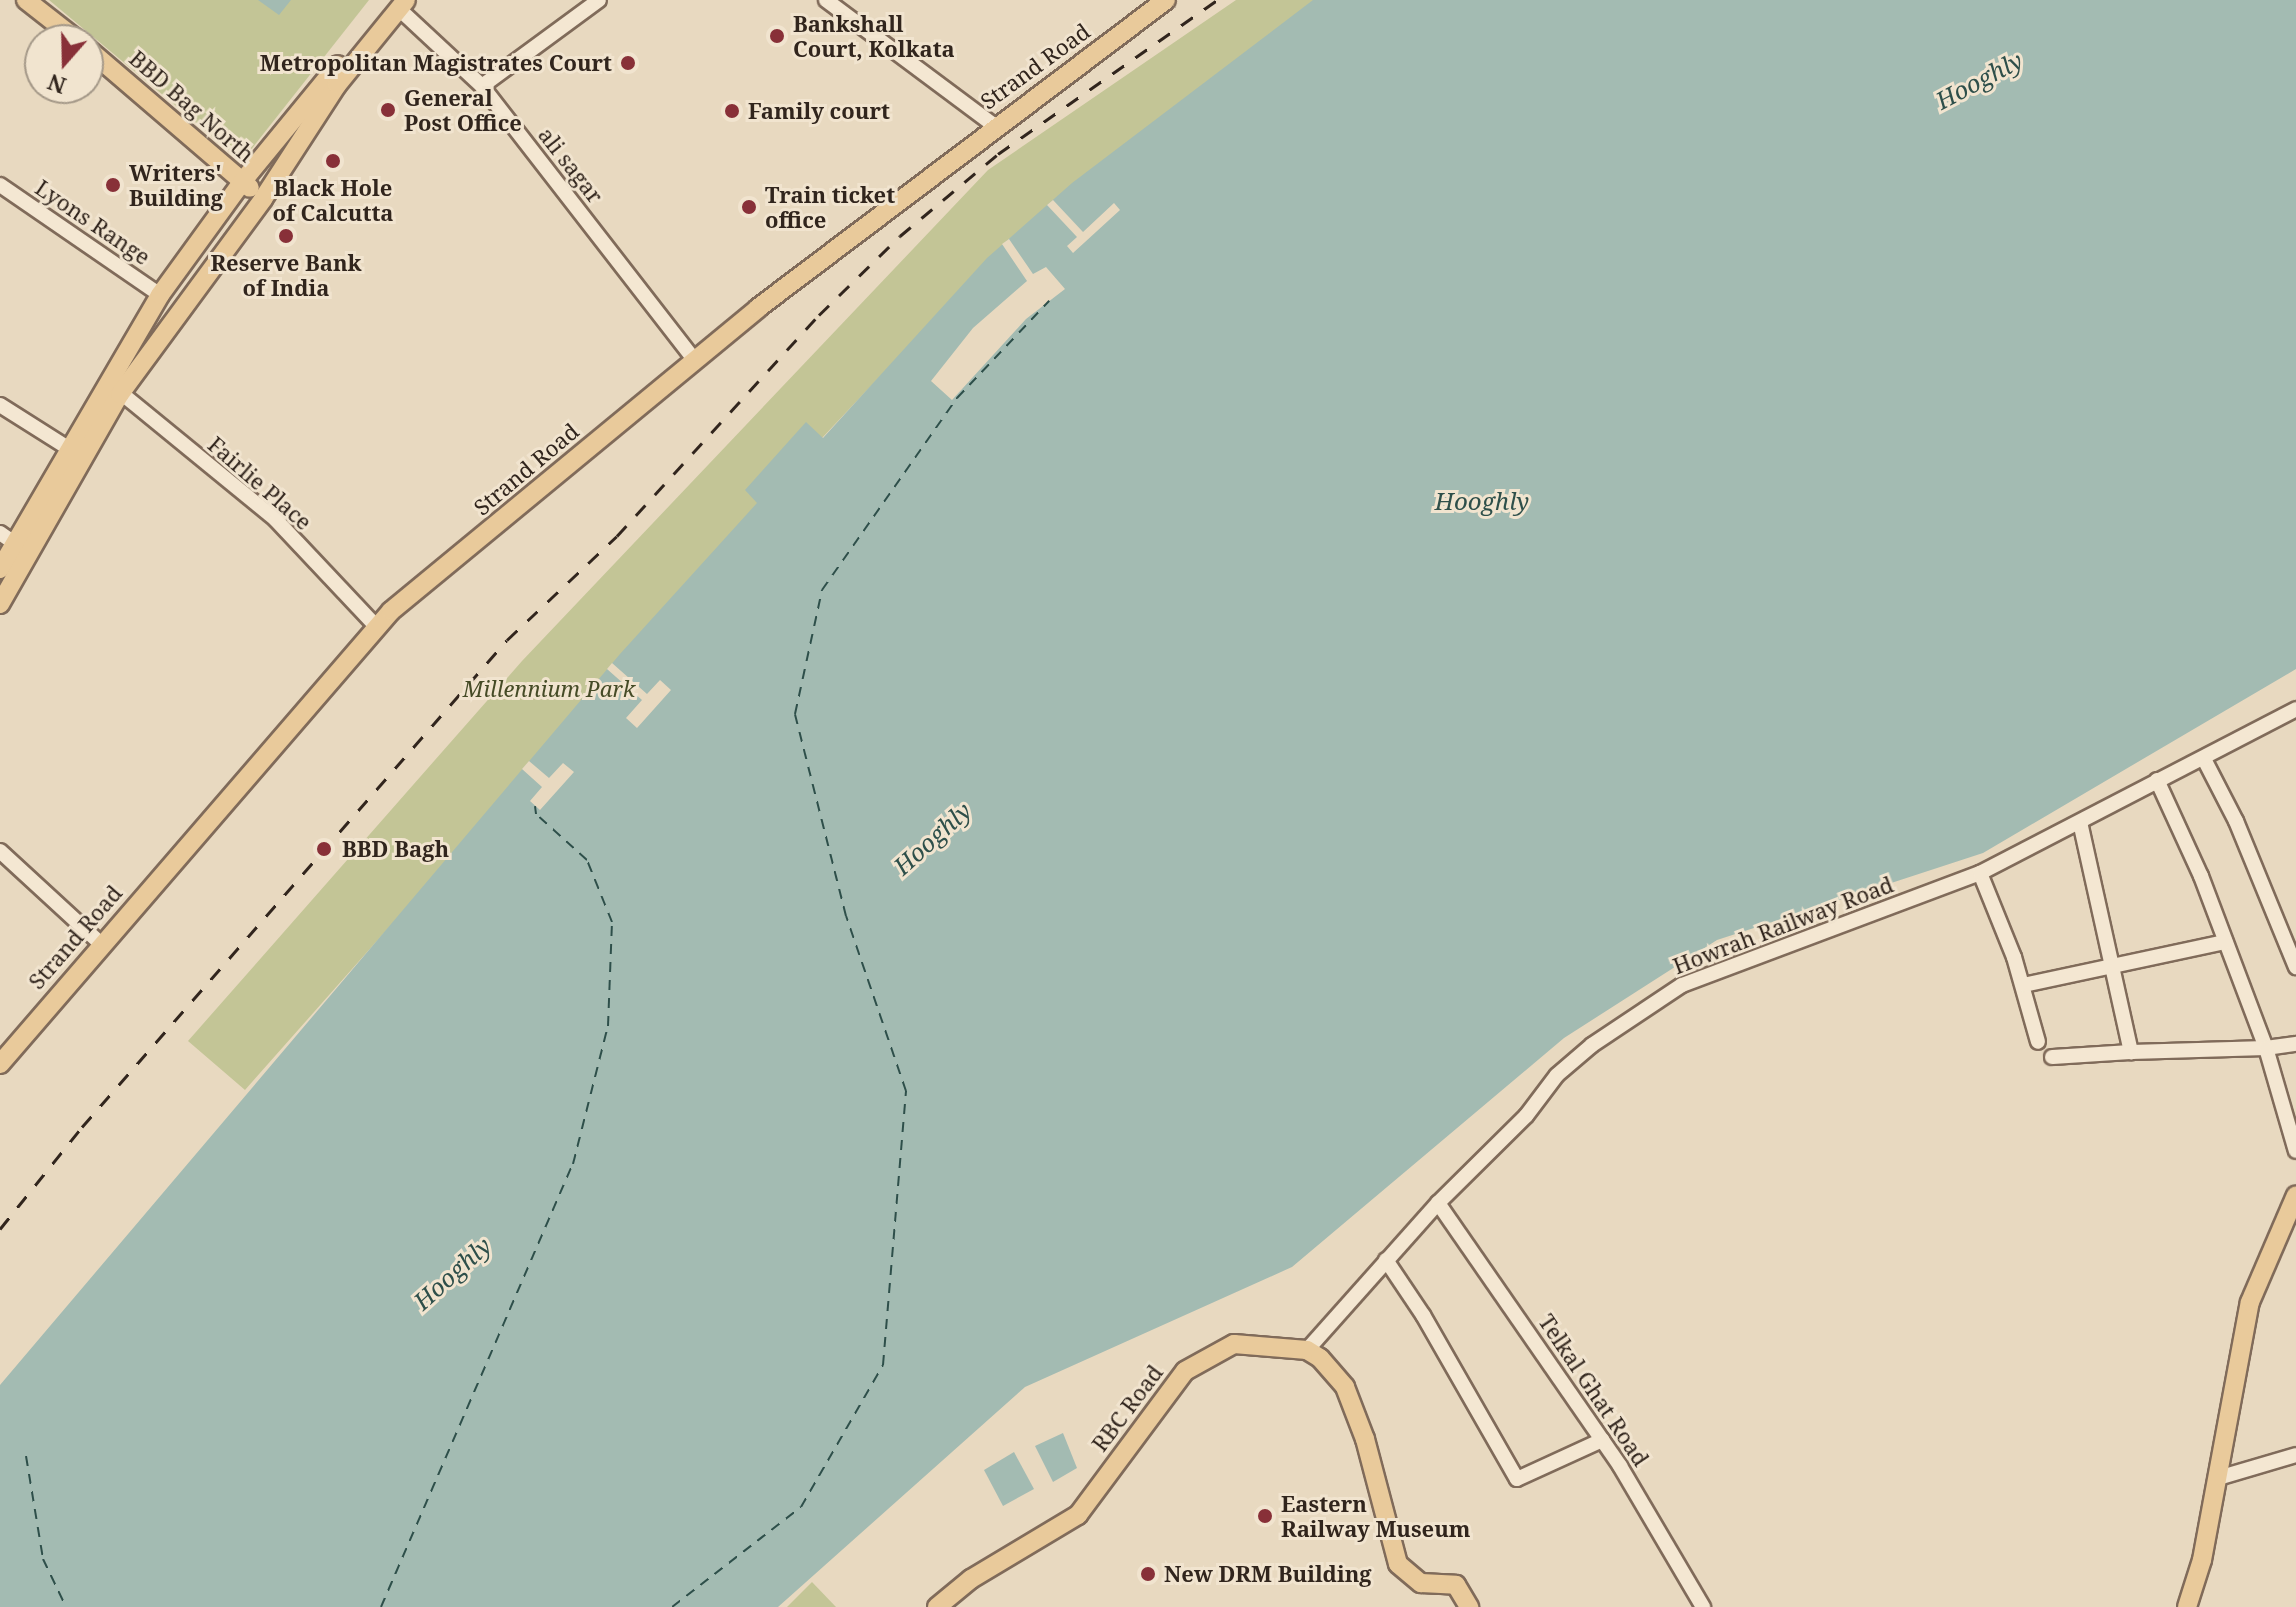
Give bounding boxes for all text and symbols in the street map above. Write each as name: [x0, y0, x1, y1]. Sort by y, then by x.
place label: Bankshall Court, Kolkata: [793, 10, 955, 62]
street label: Strand Road: [975, 18, 1095, 114]
north arrow: [24, 24, 104, 104]
marker: Bankshall Court, Kolkata: [768, 27, 786, 45]
street label: BBD Bag North: [124, 45, 260, 167]
water label: Hooghly: [1931, 45, 2027, 115]
place label: Metropolitan Magistrates Court: [260, 50, 612, 76]
marker: Metropolitan Magistrates Court: [619, 54, 637, 72]
text: N: [43, 68, 70, 102]
place label: General Post Office: [404, 84, 522, 136]
place label: Family court: [748, 98, 890, 124]
marker: General Post Office: [379, 101, 397, 119]
marker: Family court: [723, 102, 741, 120]
street label: ali sagar: [533, 122, 609, 208]
marker: Black Hole of Calcutta: [324, 152, 342, 170]
place label: Writers' Building: [129, 159, 223, 210]
street label: Lyons Range: [31, 174, 155, 270]
place label: Black Hole of Calcutta: [272, 174, 394, 226]
marker: Writers' Building: [104, 176, 122, 194]
place label: Train ticket office: [765, 181, 895, 232]
marker: Train ticket office: [740, 198, 758, 216]
marker: Reserve Bank of India: [277, 227, 295, 245]
place label: Reserve Bank of India: [210, 249, 362, 300]
street label: Strand Road: [468, 418, 584, 520]
street label: Fairlie Place: [203, 431, 317, 535]
water label: Hooghly: [1435, 487, 1529, 515]
park label: Millennium Park: [463, 676, 635, 702]
water label: Hooghly: [887, 796, 977, 880]
place label: BBD Bagh: [342, 836, 449, 862]
marker: BBD Bagh: [313, 838, 335, 860]
street label: Howrah Railway Road: [1669, 871, 1897, 979]
street label: Strand Road: [23, 880, 127, 994]
water label: Hooghly: [407, 1231, 497, 1315]
street label: Telkal Ghat Road: [1533, 1309, 1655, 1471]
street label: RBC Road: [1086, 1360, 1168, 1456]
place label: Eastern Railway Museum: [1281, 1490, 1471, 1542]
marker: Eastern Railway Museum: [1256, 1507, 1274, 1525]
place label: New DRM Building: [1164, 1561, 1372, 1587]
marker: New DRM Building: [1139, 1565, 1157, 1583]

